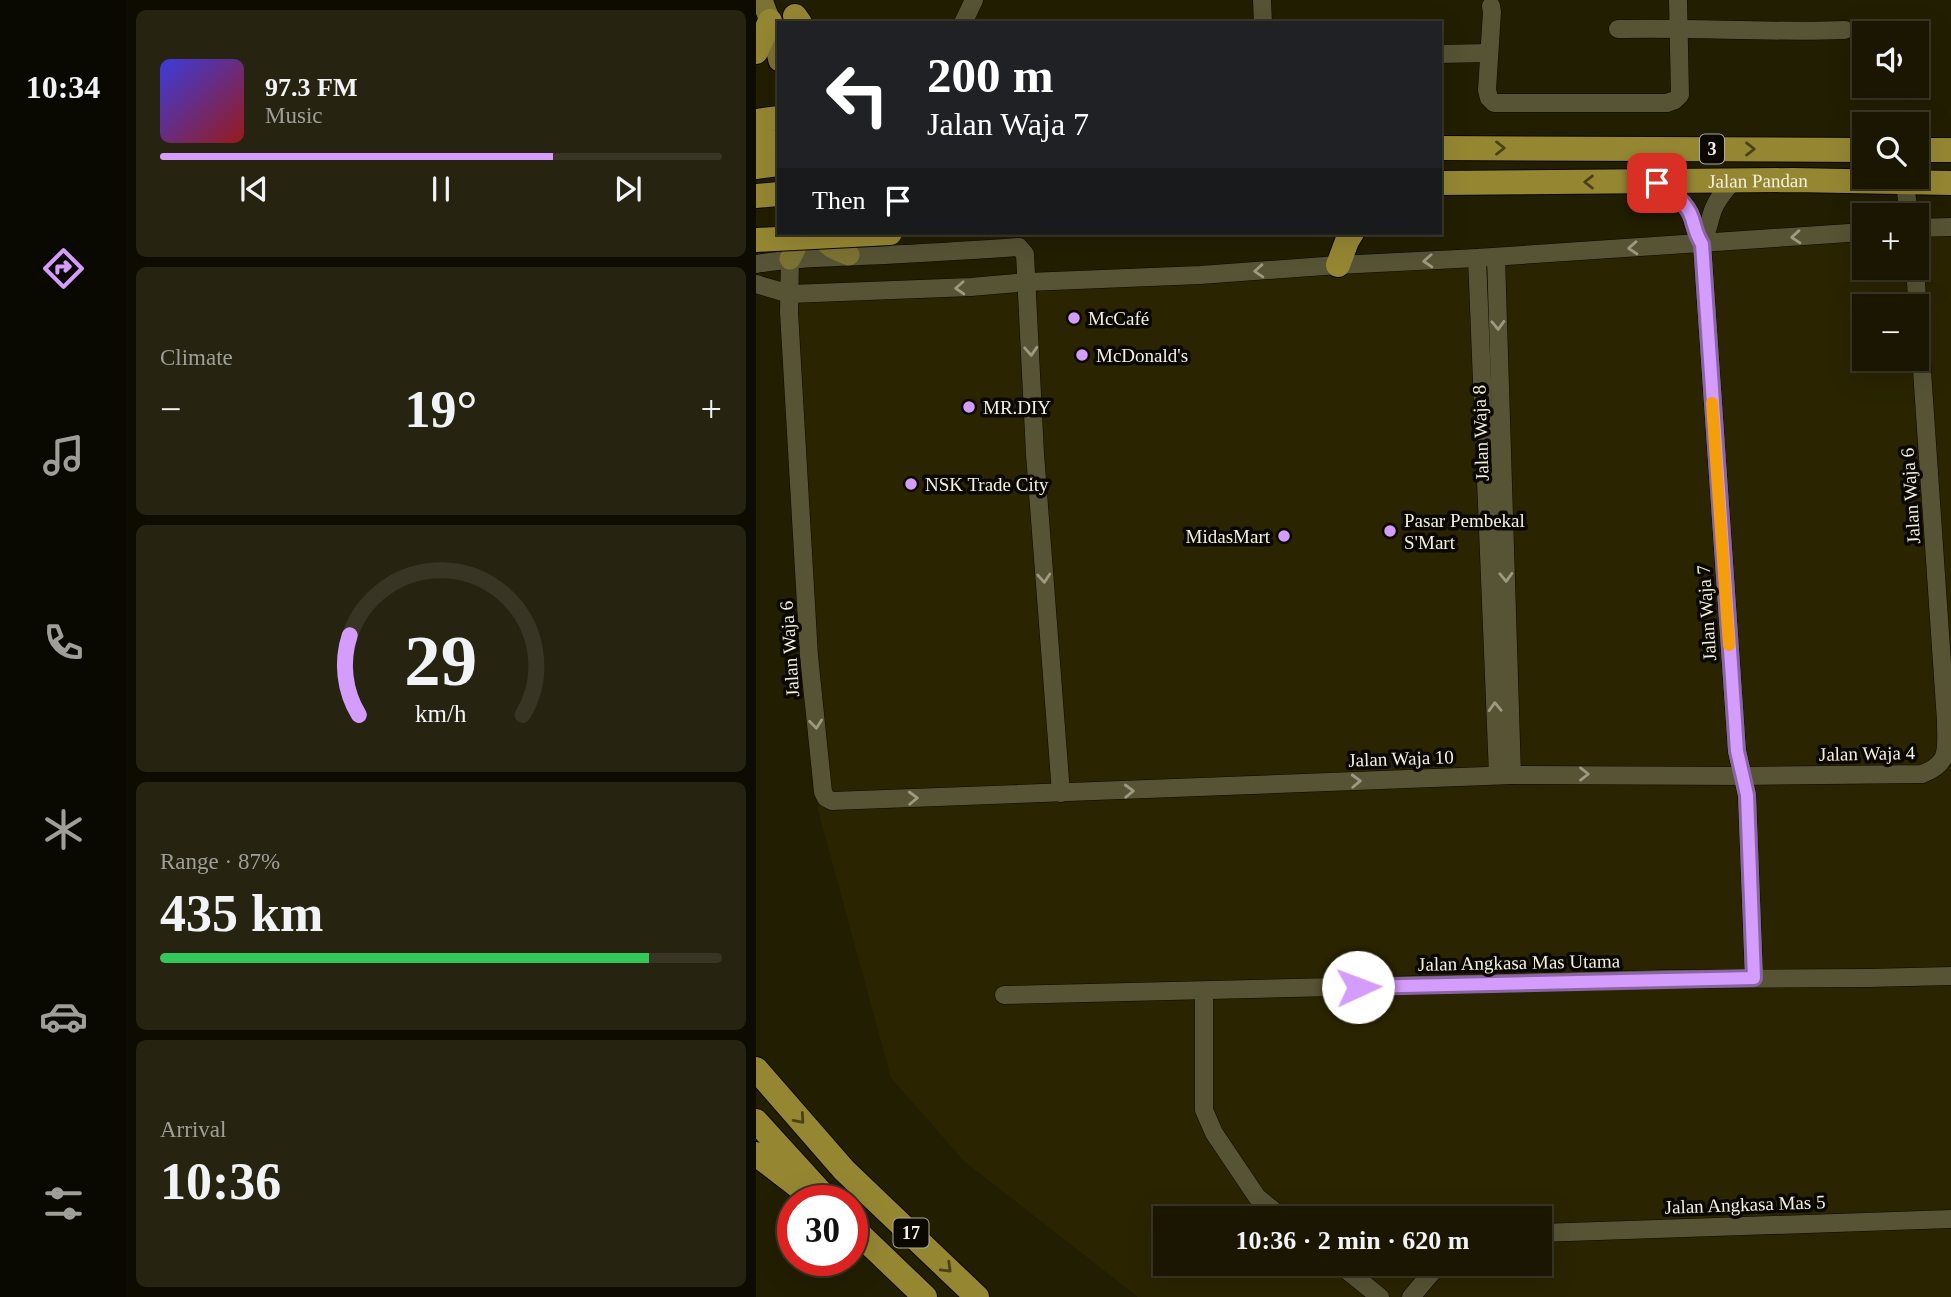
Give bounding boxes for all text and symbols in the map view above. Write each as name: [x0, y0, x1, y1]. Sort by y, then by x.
map controls: [1852, 21, 1929, 371]
button: sound: [1852, 21, 1929, 98]
text: 200 m: [927, 48, 1054, 103]
icon: left: [812, 49, 903, 140]
text: 10:34: [26, 69, 100, 105]
text: 97.3 FM: [265, 73, 357, 102]
text: Music: [265, 103, 323, 128]
text: Jalan Waja 7: [927, 106, 1089, 142]
button: search: [1852, 112, 1929, 189]
road number: 3: [1700, 134, 1724, 164]
one-way arrow: [1495, 140, 1506, 156]
one-way arrow: [1746, 141, 1756, 157]
pin: [1627, 153, 1687, 213]
icon: arrive: [1638, 164, 1676, 202]
icon: previous: [235, 170, 273, 208]
icon: pause: [422, 170, 460, 208]
icon: next: [609, 170, 647, 208]
street label: Jalan Pandan: [1708, 170, 1809, 192]
one-way arrow: [1583, 174, 1593, 190]
icon: arrive: [879, 182, 917, 220]
text: Then: [812, 186, 865, 215]
button: +: [1852, 203, 1929, 280]
one-way arrow: [1790, 229, 1801, 244]
one-way arrow: [1628, 240, 1639, 255]
icon: directions: [39, 244, 88, 293]
one-way arrow: [1422, 253, 1433, 268]
one-way arrow: [1253, 263, 1264, 278]
one-way arrow: [954, 280, 965, 295]
button: −: [1852, 294, 1929, 371]
place label: McCafé: [1088, 308, 1149, 329]
marker: McCafé: [1066, 310, 1082, 326]
one-way arrow: [1490, 320, 1505, 331]
text: Climate: [160, 345, 233, 370]
one-way arrow: [1024, 345, 1039, 356]
place label: McDonald's: [1096, 345, 1188, 366]
marker: McDonald's: [1074, 347, 1090, 363]
text: 19°: [405, 381, 477, 438]
street label: Jalan Waja 8: [1468, 385, 1493, 481]
text: −: [160, 388, 181, 430]
text: +: [701, 388, 722, 430]
place label: MR.DIY: [983, 397, 1051, 418]
marker: MR.DIY: [961, 399, 977, 415]
icon: music: [39, 431, 88, 480]
street label: Jalan Waja 6: [1897, 447, 1924, 545]
place label: NSK Trade City: [925, 474, 1049, 495]
marker: NSK Trade City: [903, 476, 919, 492]
place label: Pasar Pembekal S'Mart: [1404, 510, 1525, 553]
marker: Pasar Pembekal S'Mart: [1382, 523, 1398, 539]
place label: MidasMart: [1186, 526, 1271, 547]
marker: MidasMart: [1276, 528, 1292, 544]
street label: Jalan Waja 7: [1693, 564, 1720, 662]
one-way arrow: [1037, 572, 1052, 583]
one-way arrow: [1498, 572, 1513, 583]
street label: Jalan Waja 6: [776, 600, 803, 698]
icon: phone: [39, 618, 88, 667]
text: 29: [405, 620, 477, 701]
text: km/h: [415, 699, 467, 726]
one-way arrow: [1487, 701, 1503, 712]
one-way arrow: [808, 719, 823, 730]
street label: Jalan Waja 4: [1819, 742, 1916, 765]
street label: Jalan Waja 10: [1348, 746, 1454, 771]
one-way arrow: [1578, 767, 1589, 782]
one-way arrow: [1351, 774, 1362, 789]
one-way arrow: [1124, 783, 1135, 798]
one-way arrow: [908, 791, 919, 806]
icon: climate: [39, 805, 88, 854]
text: Range · 87%: [160, 849, 280, 874]
text: 435 km: [160, 885, 323, 942]
position arrow: [1321, 950, 1395, 1024]
street label: Jalan Angkasa Mas Utama: [1418, 950, 1621, 975]
icon: car: [39, 992, 88, 1041]
one-way arrow: [792, 1111, 804, 1124]
text: Arrival: [160, 1117, 226, 1142]
text: 10:36: [160, 1153, 281, 1210]
icon: filters: [39, 1179, 88, 1228]
speed limit sign: 30: [777, 1185, 868, 1276]
street label: Jalan Angkasa Mas 5: [1664, 1191, 1826, 1218]
road number: 17: [894, 1218, 928, 1248]
text: 10:36 · 2 min · 620 m: [1236, 1226, 1470, 1255]
one-way arrow: [939, 1259, 952, 1272]

